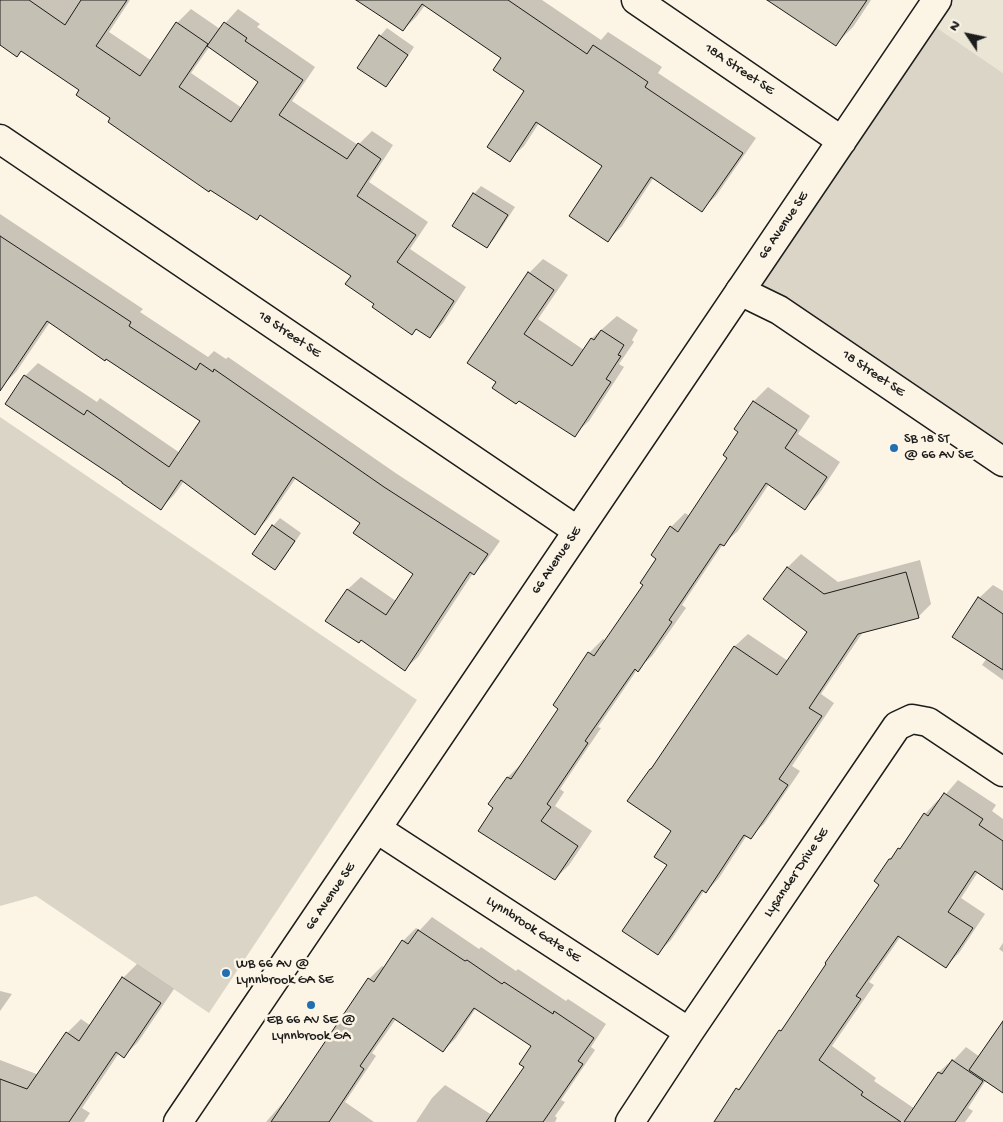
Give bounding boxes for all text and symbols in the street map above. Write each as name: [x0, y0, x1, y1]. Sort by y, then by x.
north arrow: [943, 10, 993, 60]
text: N: [946, 18, 965, 35]
street label: 18A Street SE: [701, 40, 777, 100]
street label: 66 Avenue SE: [755, 189, 813, 263]
street label: 18 Street SE: [254, 308, 324, 362]
street label: 18 Street SE: [838, 347, 908, 401]
place label: SB 18 ST @ 66 AV SE: [904, 432, 973, 464]
marker: SB 18 ST @ 66 AV SE: [888, 442, 900, 454]
street label: 66 Avenue SE: [528, 524, 586, 598]
street label: Lysander Drive SE: [761, 825, 833, 921]
street label: 66 Avenue SE: [302, 860, 360, 934]
street label: Lynnbrook Gate SE: [482, 893, 584, 967]
place label: WB 66 AV @ Lynnbrook GA SE: [236, 957, 333, 990]
marker: WB 66 AV @ Lynnbrook GA SE: [220, 967, 232, 979]
marker: EB 66 AV SE @ Lynnbrook GA: [305, 999, 317, 1011]
place label: EB 66 AV SE @ Lynnbrook GA: [267, 1013, 355, 1046]

